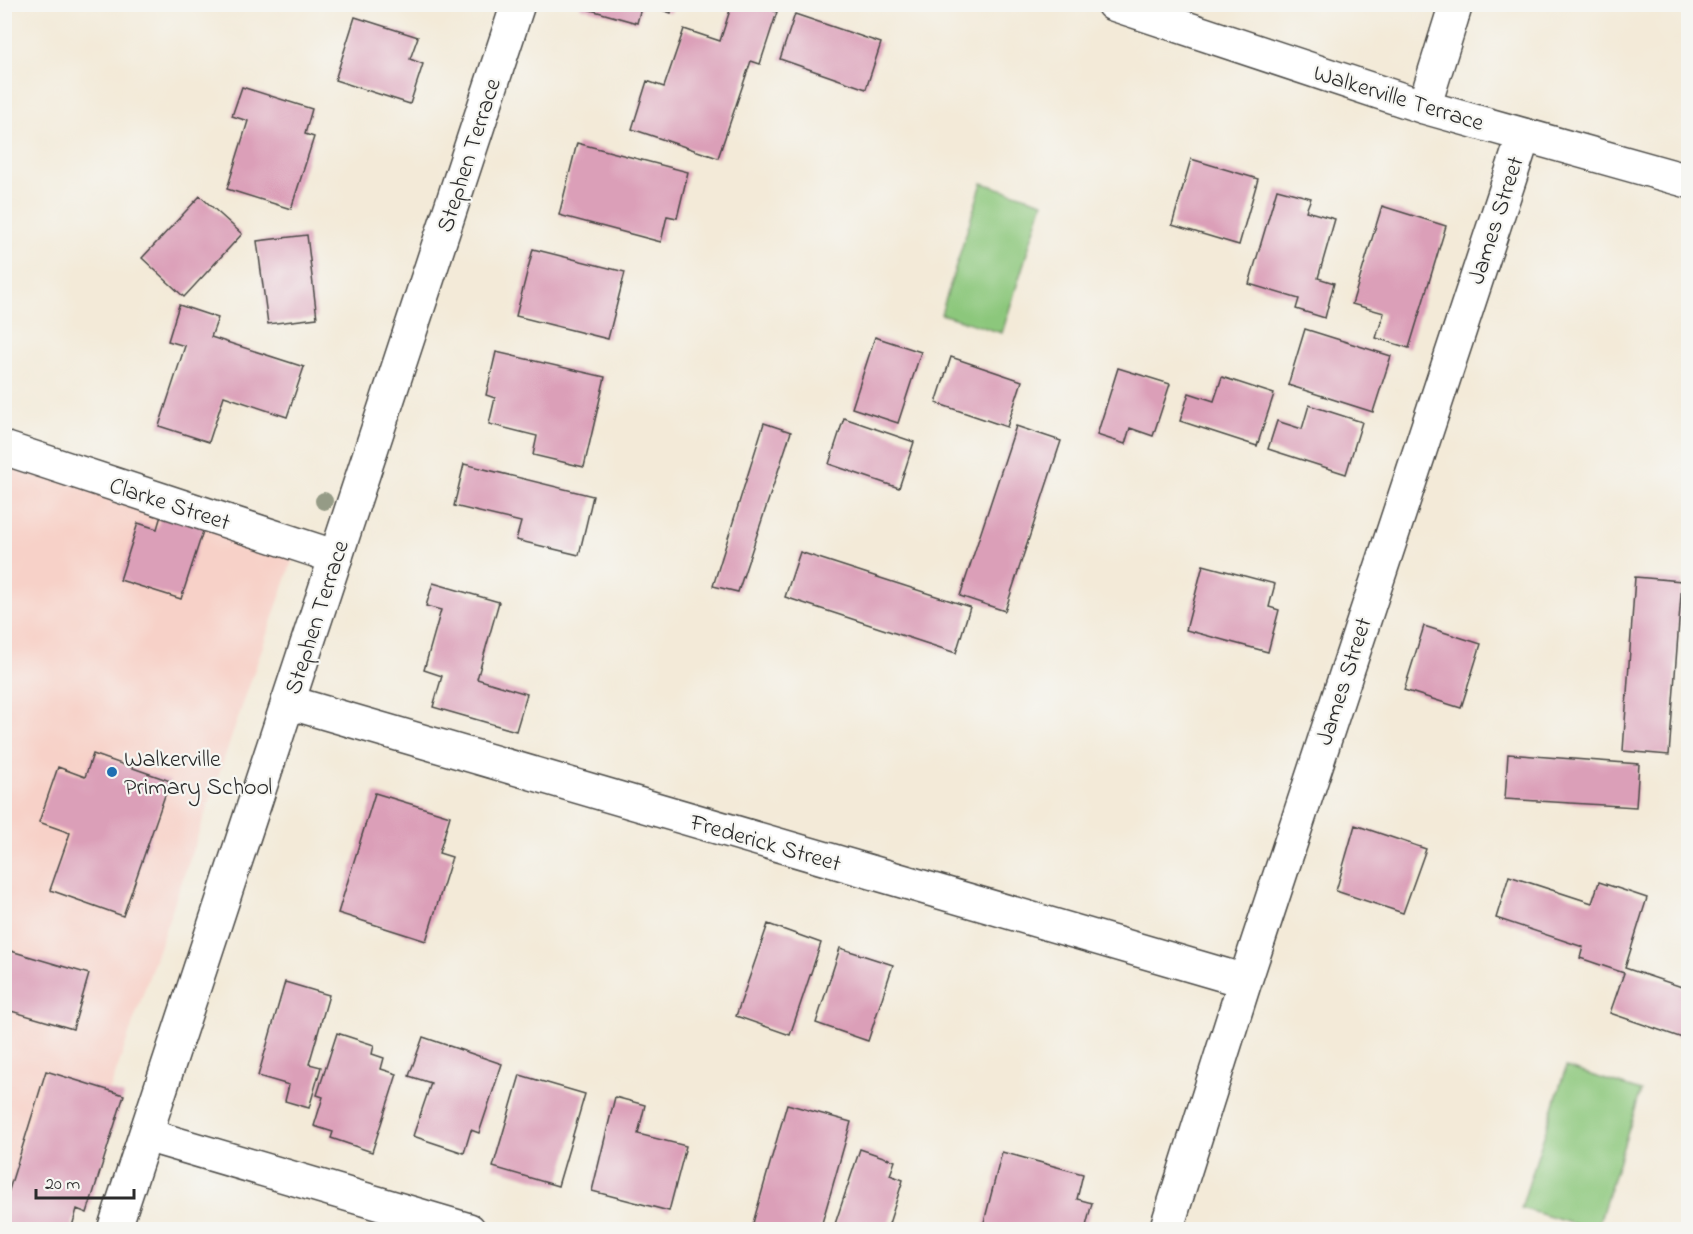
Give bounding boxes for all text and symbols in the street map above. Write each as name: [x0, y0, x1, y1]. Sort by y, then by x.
street label: Walkerville Terrace: [1309, 57, 1488, 142]
street label: Stephen Terrace: [429, 74, 512, 237]
street label: James Street: [1460, 152, 1535, 289]
street label: Clarke Street: [104, 469, 234, 541]
street label: Stephen Terrace: [277, 536, 360, 699]
street label: James Street: [1308, 613, 1383, 750]
place label: Walkerville Primary School: [124, 743, 272, 807]
marker: Walkerville Primary School: [105, 765, 119, 779]
street label: Frederick Street: [685, 806, 845, 883]
scale bar: [36, 1162, 134, 1200]
text: 20 m: [45, 1172, 80, 1198]

